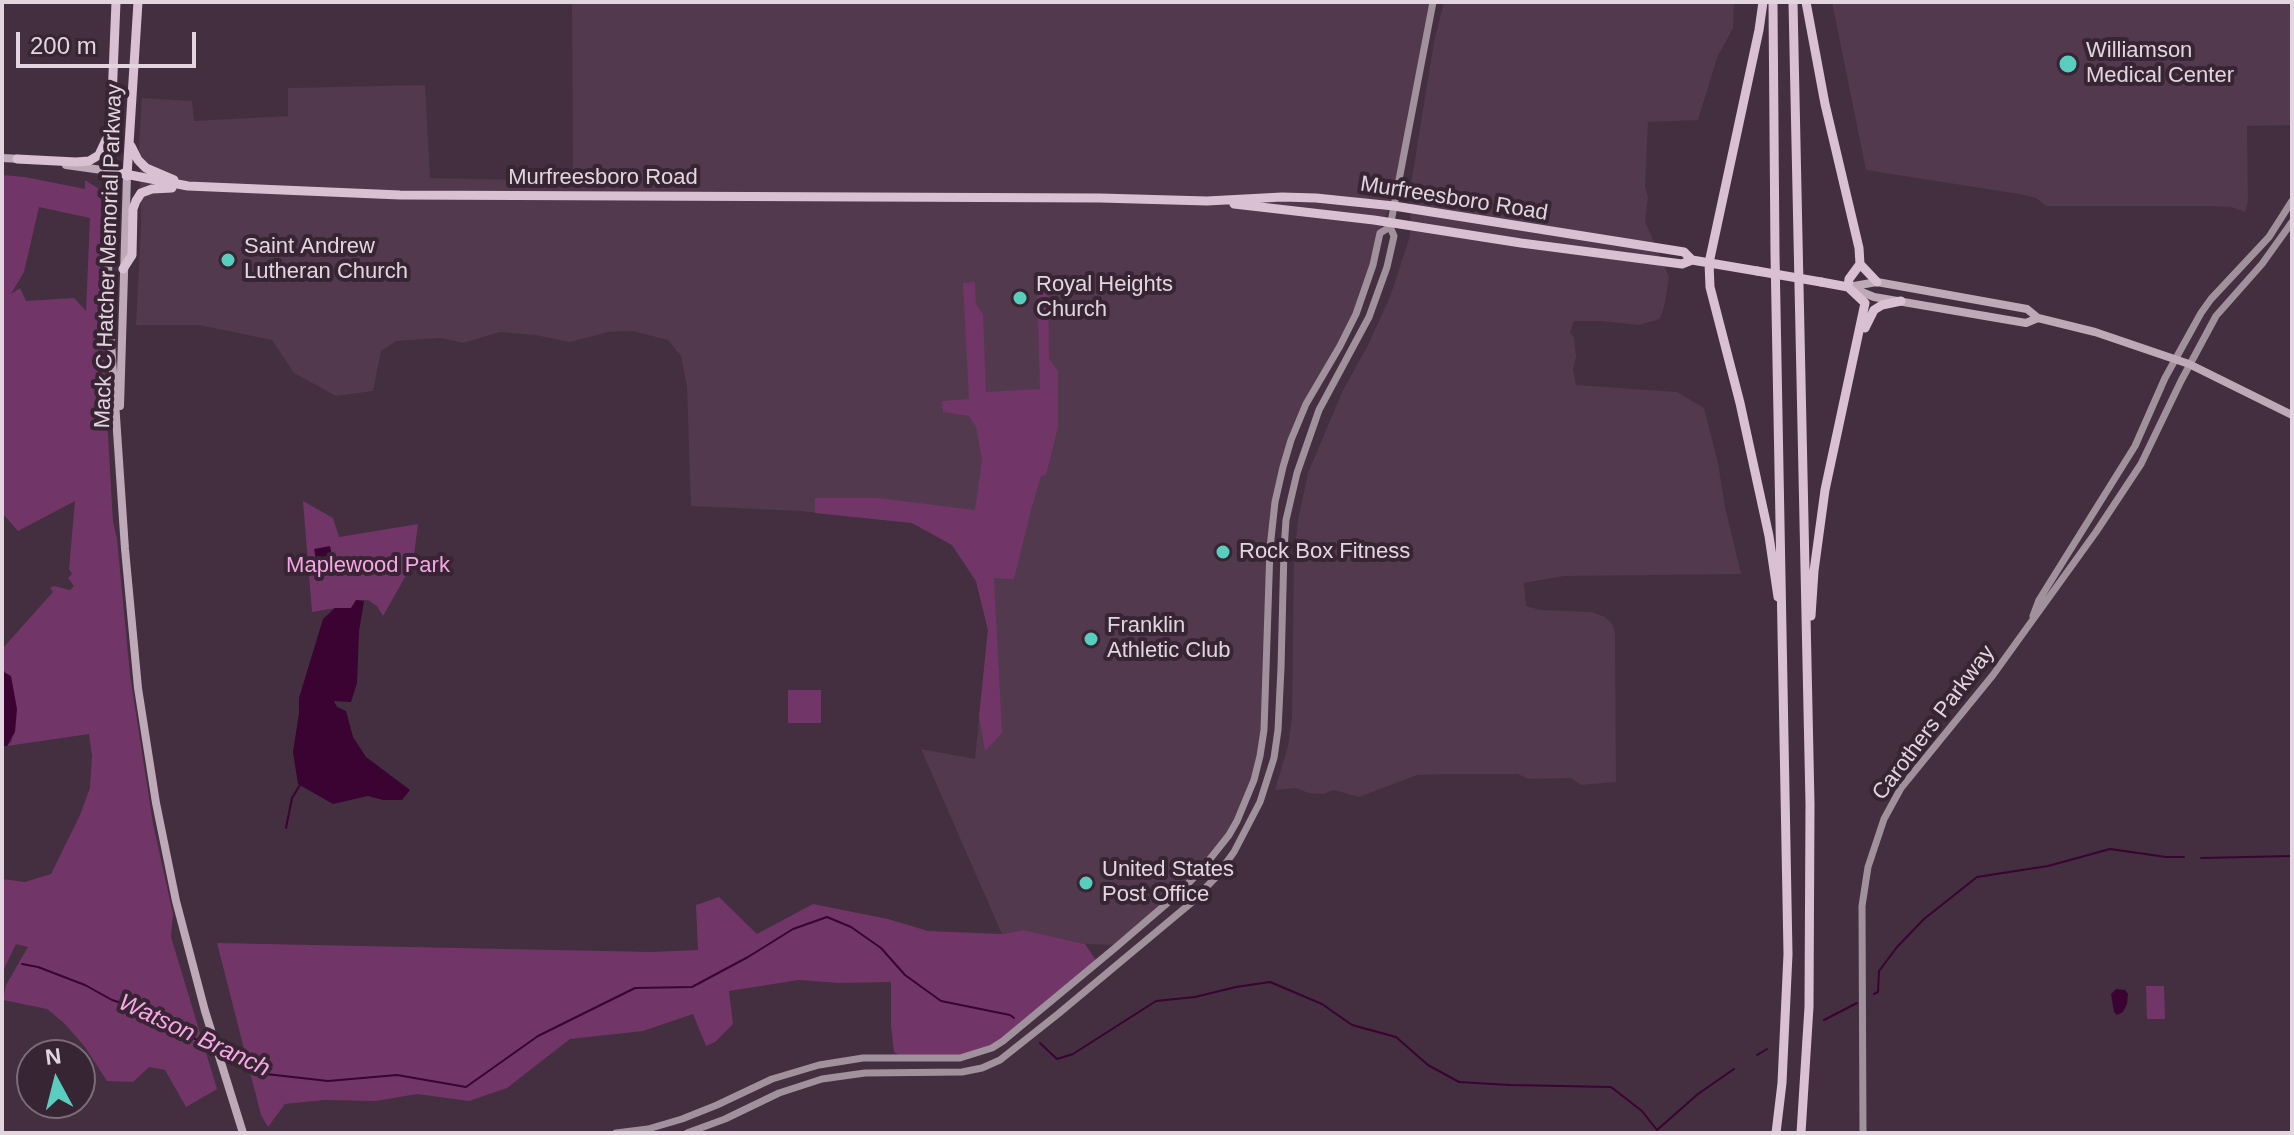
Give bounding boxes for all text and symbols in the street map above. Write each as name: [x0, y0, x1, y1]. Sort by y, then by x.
scale bar: [20, 16, 200, 66]
text: 200 m: [30, 32, 97, 59]
place label: Williamson Medical Center: [2086, 38, 2234, 90]
marker: Williamson Medical Center: [2057, 53, 2079, 75]
street label: Mack C Hatcher Memorial Parkway: [90, 83, 128, 429]
street label: Murfreesboro Road: [508, 165, 698, 191]
street label: Murfreesboro Road: [1358, 171, 1550, 227]
place label: Saint Andrew Lutheran Church: [244, 234, 408, 286]
marker: Saint Andrew Lutheran Church: [219, 251, 237, 269]
place label: Royal Heights Church: [1036, 272, 1173, 324]
marker: Royal Heights Church: [1011, 289, 1029, 307]
place label: Rock Box Fitness: [1239, 539, 1410, 565]
marker: Rock Box Fitness: [1214, 543, 1232, 561]
park label: Maplewood Park: [286, 553, 450, 579]
place label: Franklin Athletic Club: [1107, 613, 1231, 664]
marker: Franklin Athletic Club: [1082, 630, 1100, 648]
street label: Carothers Parkway: [1867, 640, 2001, 806]
place label: United States Post Office: [1102, 857, 1234, 908]
marker: United States Post Office: [1077, 874, 1095, 892]
water label: Watson Branch: [114, 988, 274, 1084]
north arrow: [16, 1039, 96, 1119]
text: N: [44, 1043, 63, 1070]

